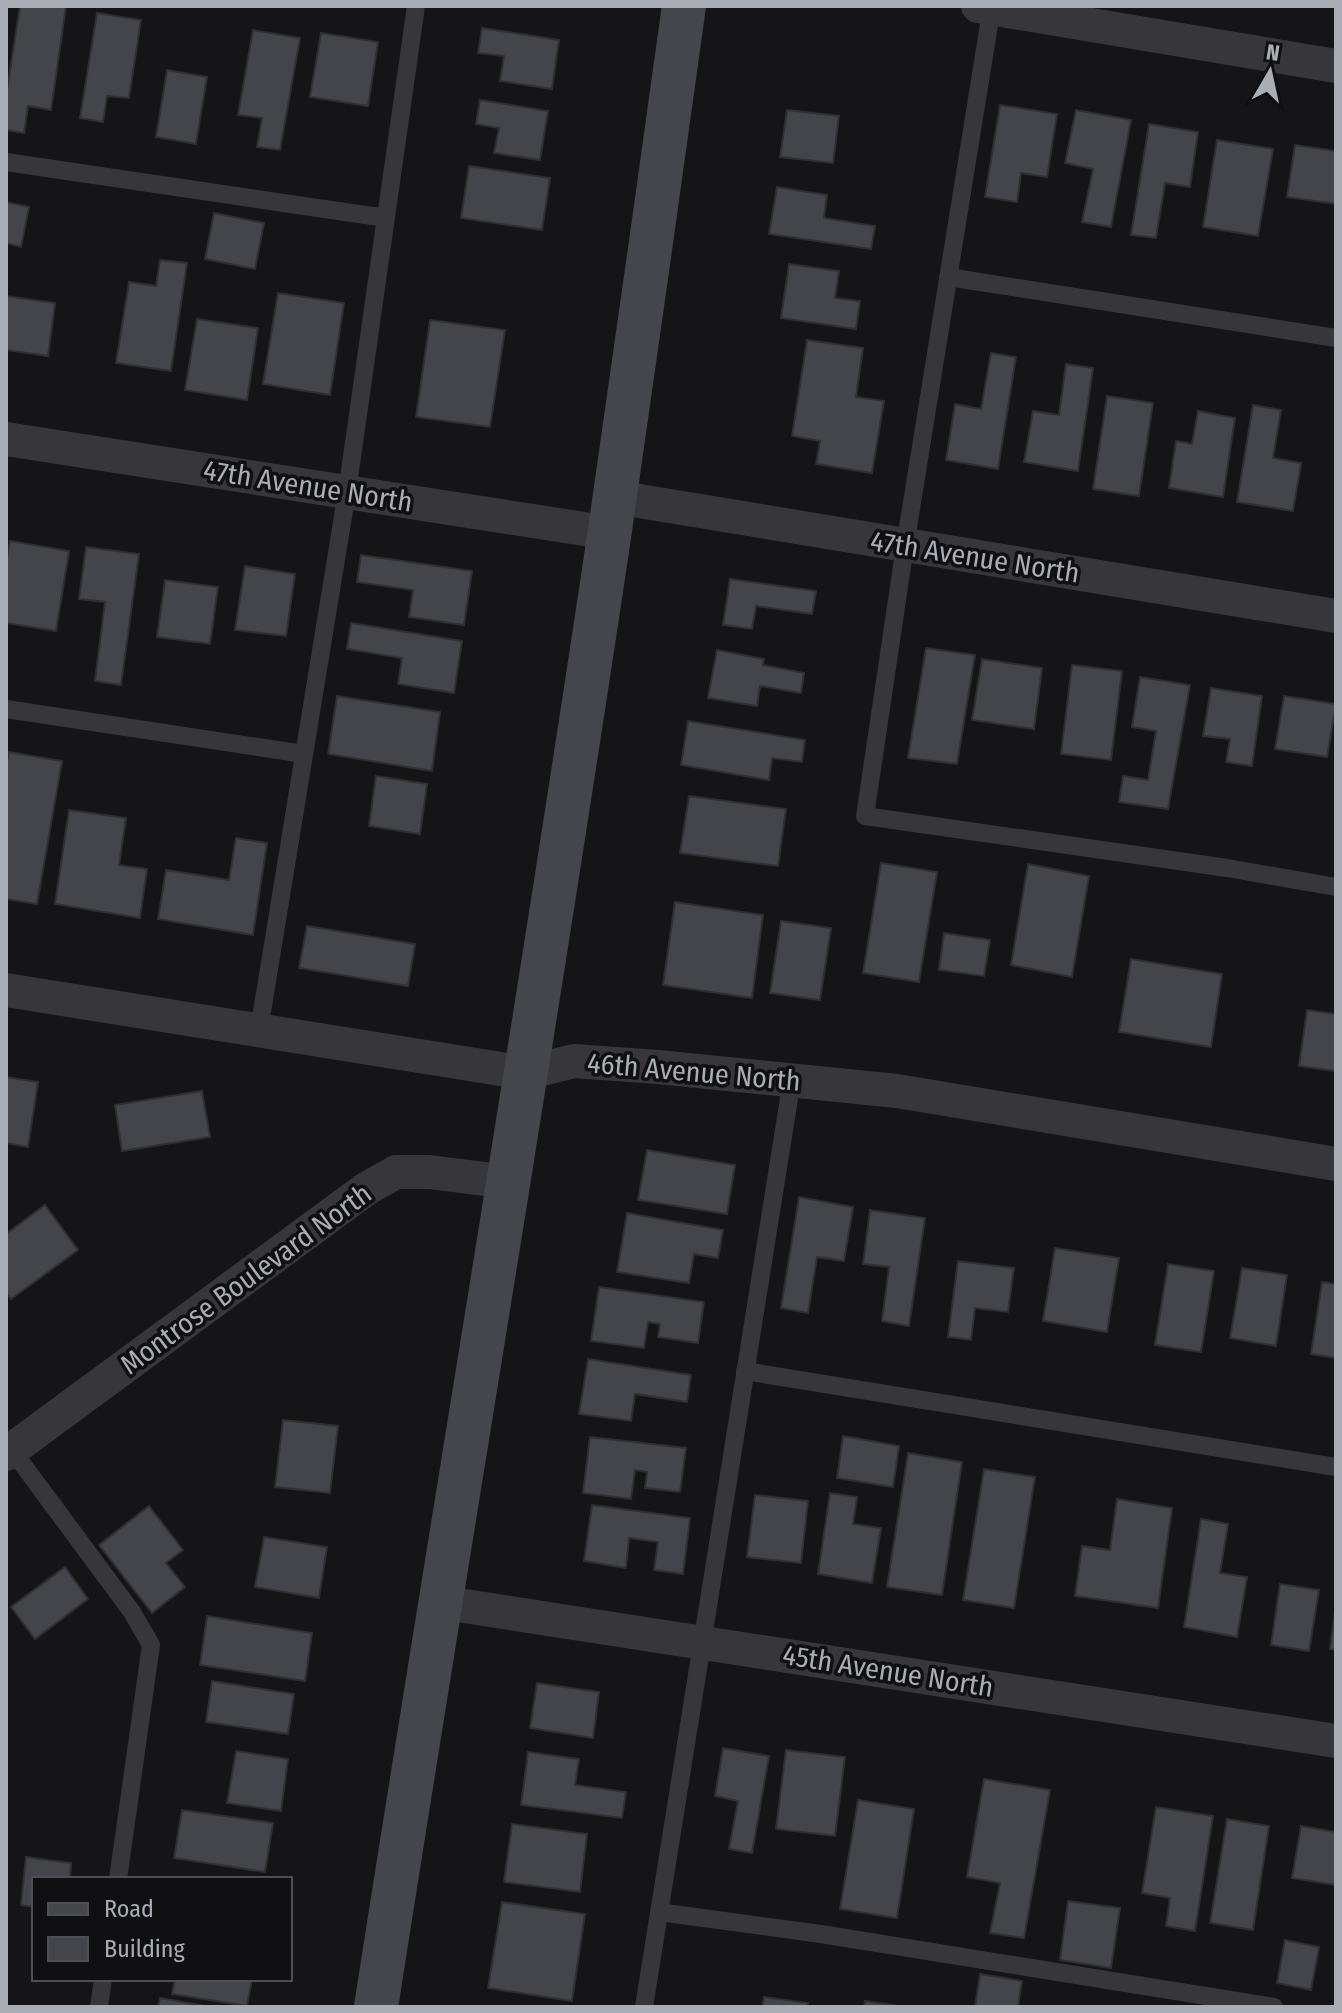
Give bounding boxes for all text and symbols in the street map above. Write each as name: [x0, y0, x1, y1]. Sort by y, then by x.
north arrow: [1230, 32, 1310, 112]
text: N: [1264, 38, 1282, 67]
street label: 47th Avenue North: [201, 453, 415, 519]
street label: 47th Avenue North: [868, 524, 1082, 590]
street label: 46th Avenue North: [586, 1046, 802, 1098]
street label: Montrose Boulevard North: [114, 1177, 378, 1381]
street label: 45th Avenue North: [780, 1638, 996, 1704]
legend: [32, 1877, 292, 1981]
text: Road: [104, 1895, 154, 1923]
text: Building: [104, 1935, 186, 1963]

